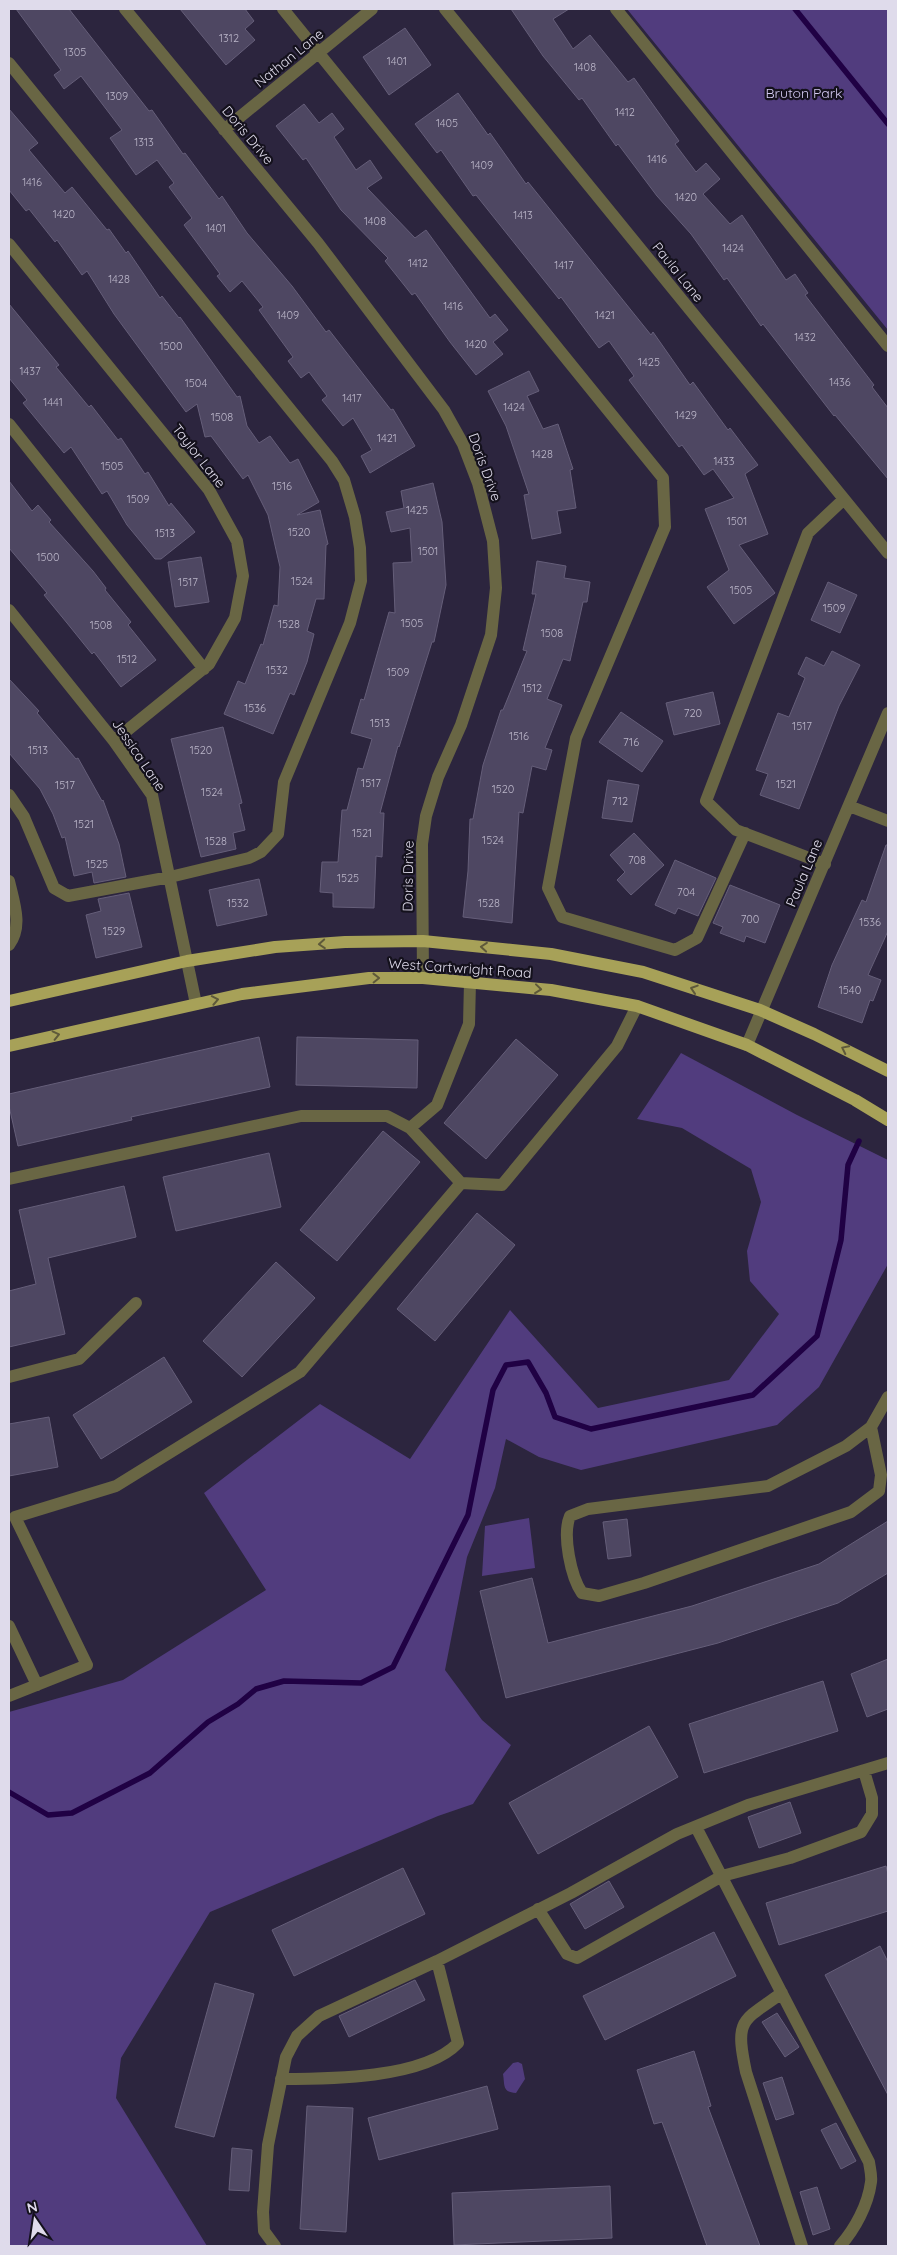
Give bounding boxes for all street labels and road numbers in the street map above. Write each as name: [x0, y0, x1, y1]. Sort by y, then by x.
street label: Nathan Lane: [251, 25, 327, 91]
street label: Doris Drive: [218, 102, 278, 168]
street label: Paula Lane: [648, 238, 708, 306]
street label: Taylor Lane: [168, 420, 230, 492]
street label: Doris Drive: [464, 431, 506, 504]
street label: Jessica Lane: [108, 715, 170, 795]
street label: Paula Lane: [782, 836, 826, 910]
street label: Doris Drive: [398, 840, 418, 912]
street label: West Cartwright Road: [388, 954, 532, 982]

